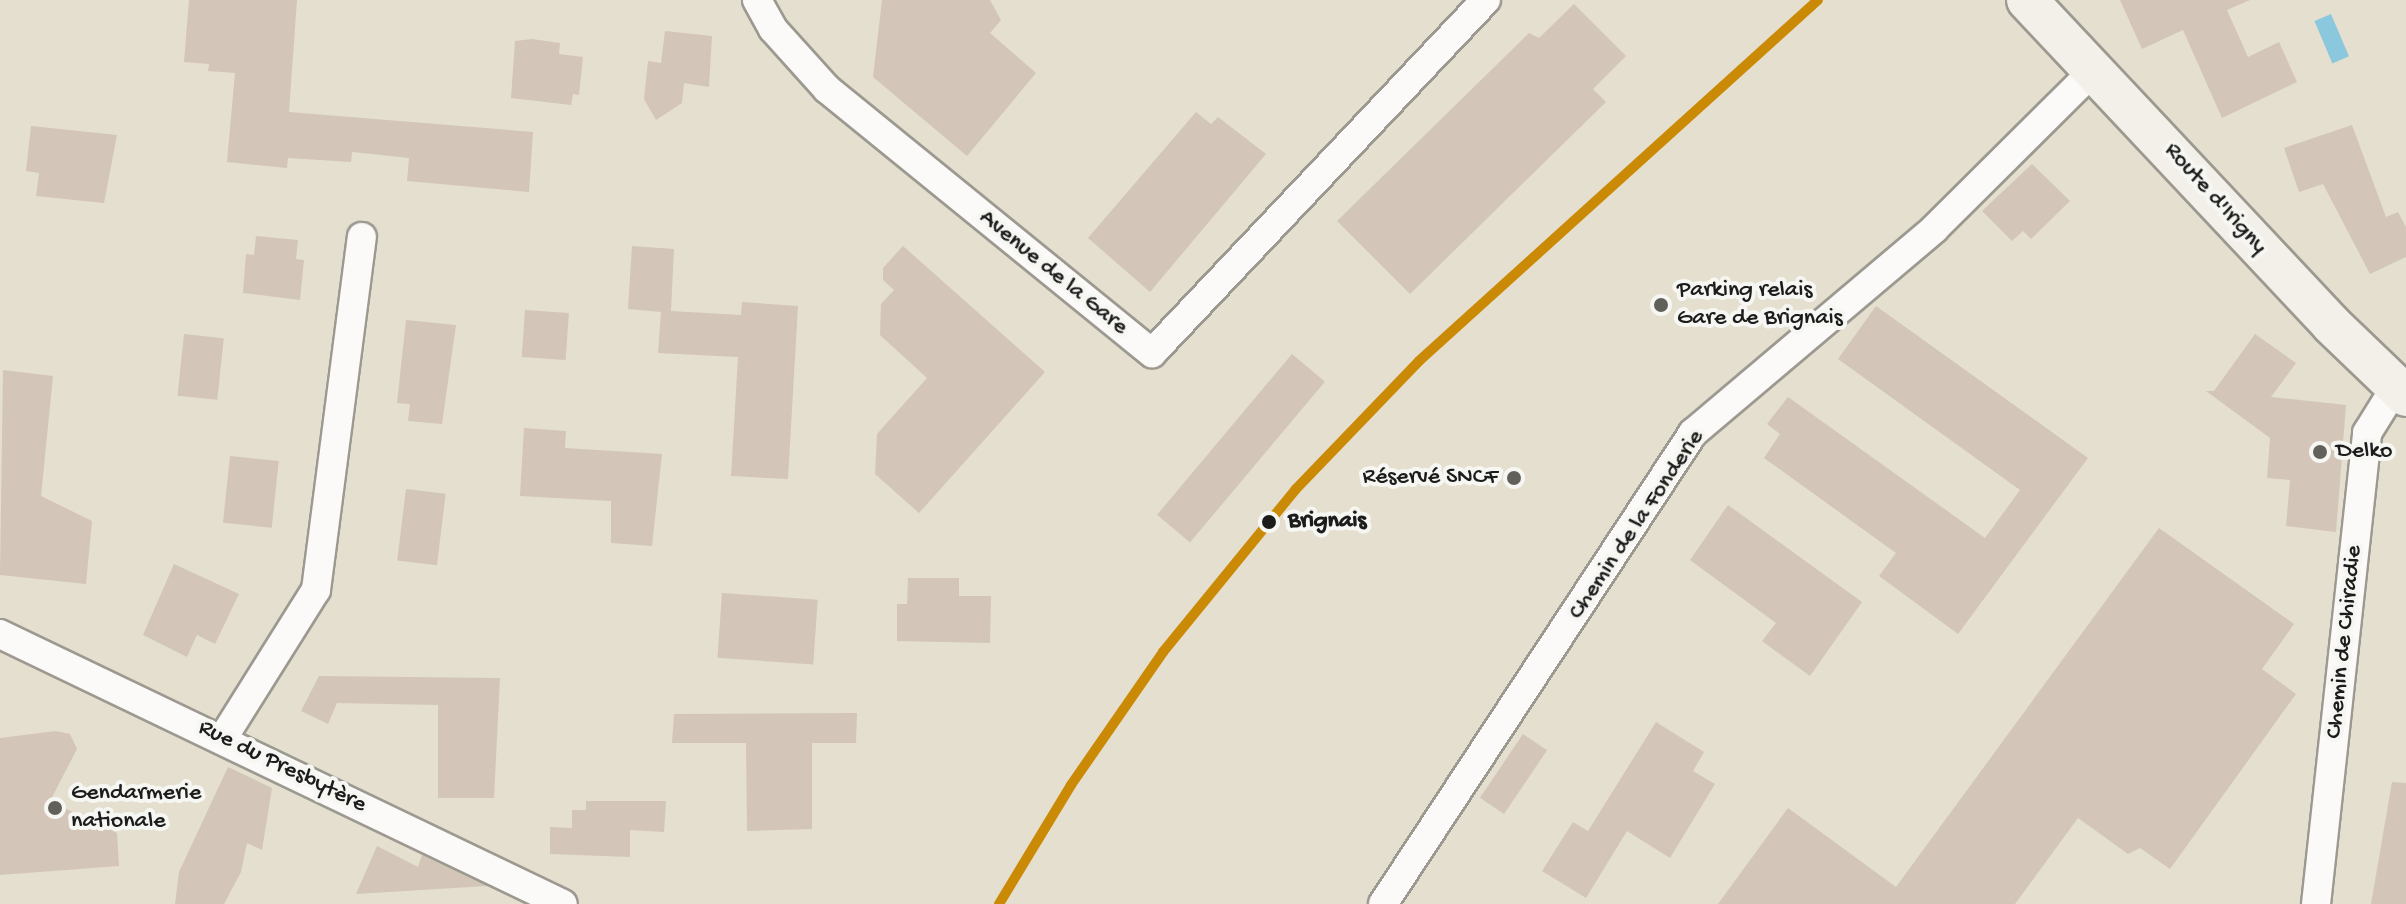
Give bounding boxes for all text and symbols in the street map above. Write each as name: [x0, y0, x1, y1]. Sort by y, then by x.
street label: Route d'Irigny: [2157, 137, 2273, 261]
street label: Avenue de la Gare: [973, 204, 1133, 342]
place label: Parking relais Gare de Brignais: [1677, 277, 1843, 333]
marker: Parking relais Gare de Brignais: [1652, 296, 1670, 314]
street label: Chemin de la Fonderie: [1563, 425, 1711, 625]
place label: Delko: [2336, 438, 2392, 466]
marker: Delko: [2311, 443, 2329, 461]
place label: Réservé SNCF: [1363, 464, 1498, 492]
marker: Réservé SNCF: [1505, 469, 1523, 487]
place label: Brignais: [1288, 508, 1366, 536]
marker: Brignais: [1257, 510, 1281, 534]
street label: Chemin de Chiradie: [2321, 544, 2369, 740]
street label: Rue du Presbytère: [193, 714, 371, 820]
place label: Gendarmerie nationale: [71, 780, 201, 836]
marker: Gendarmerie nationale: [46, 799, 64, 817]

